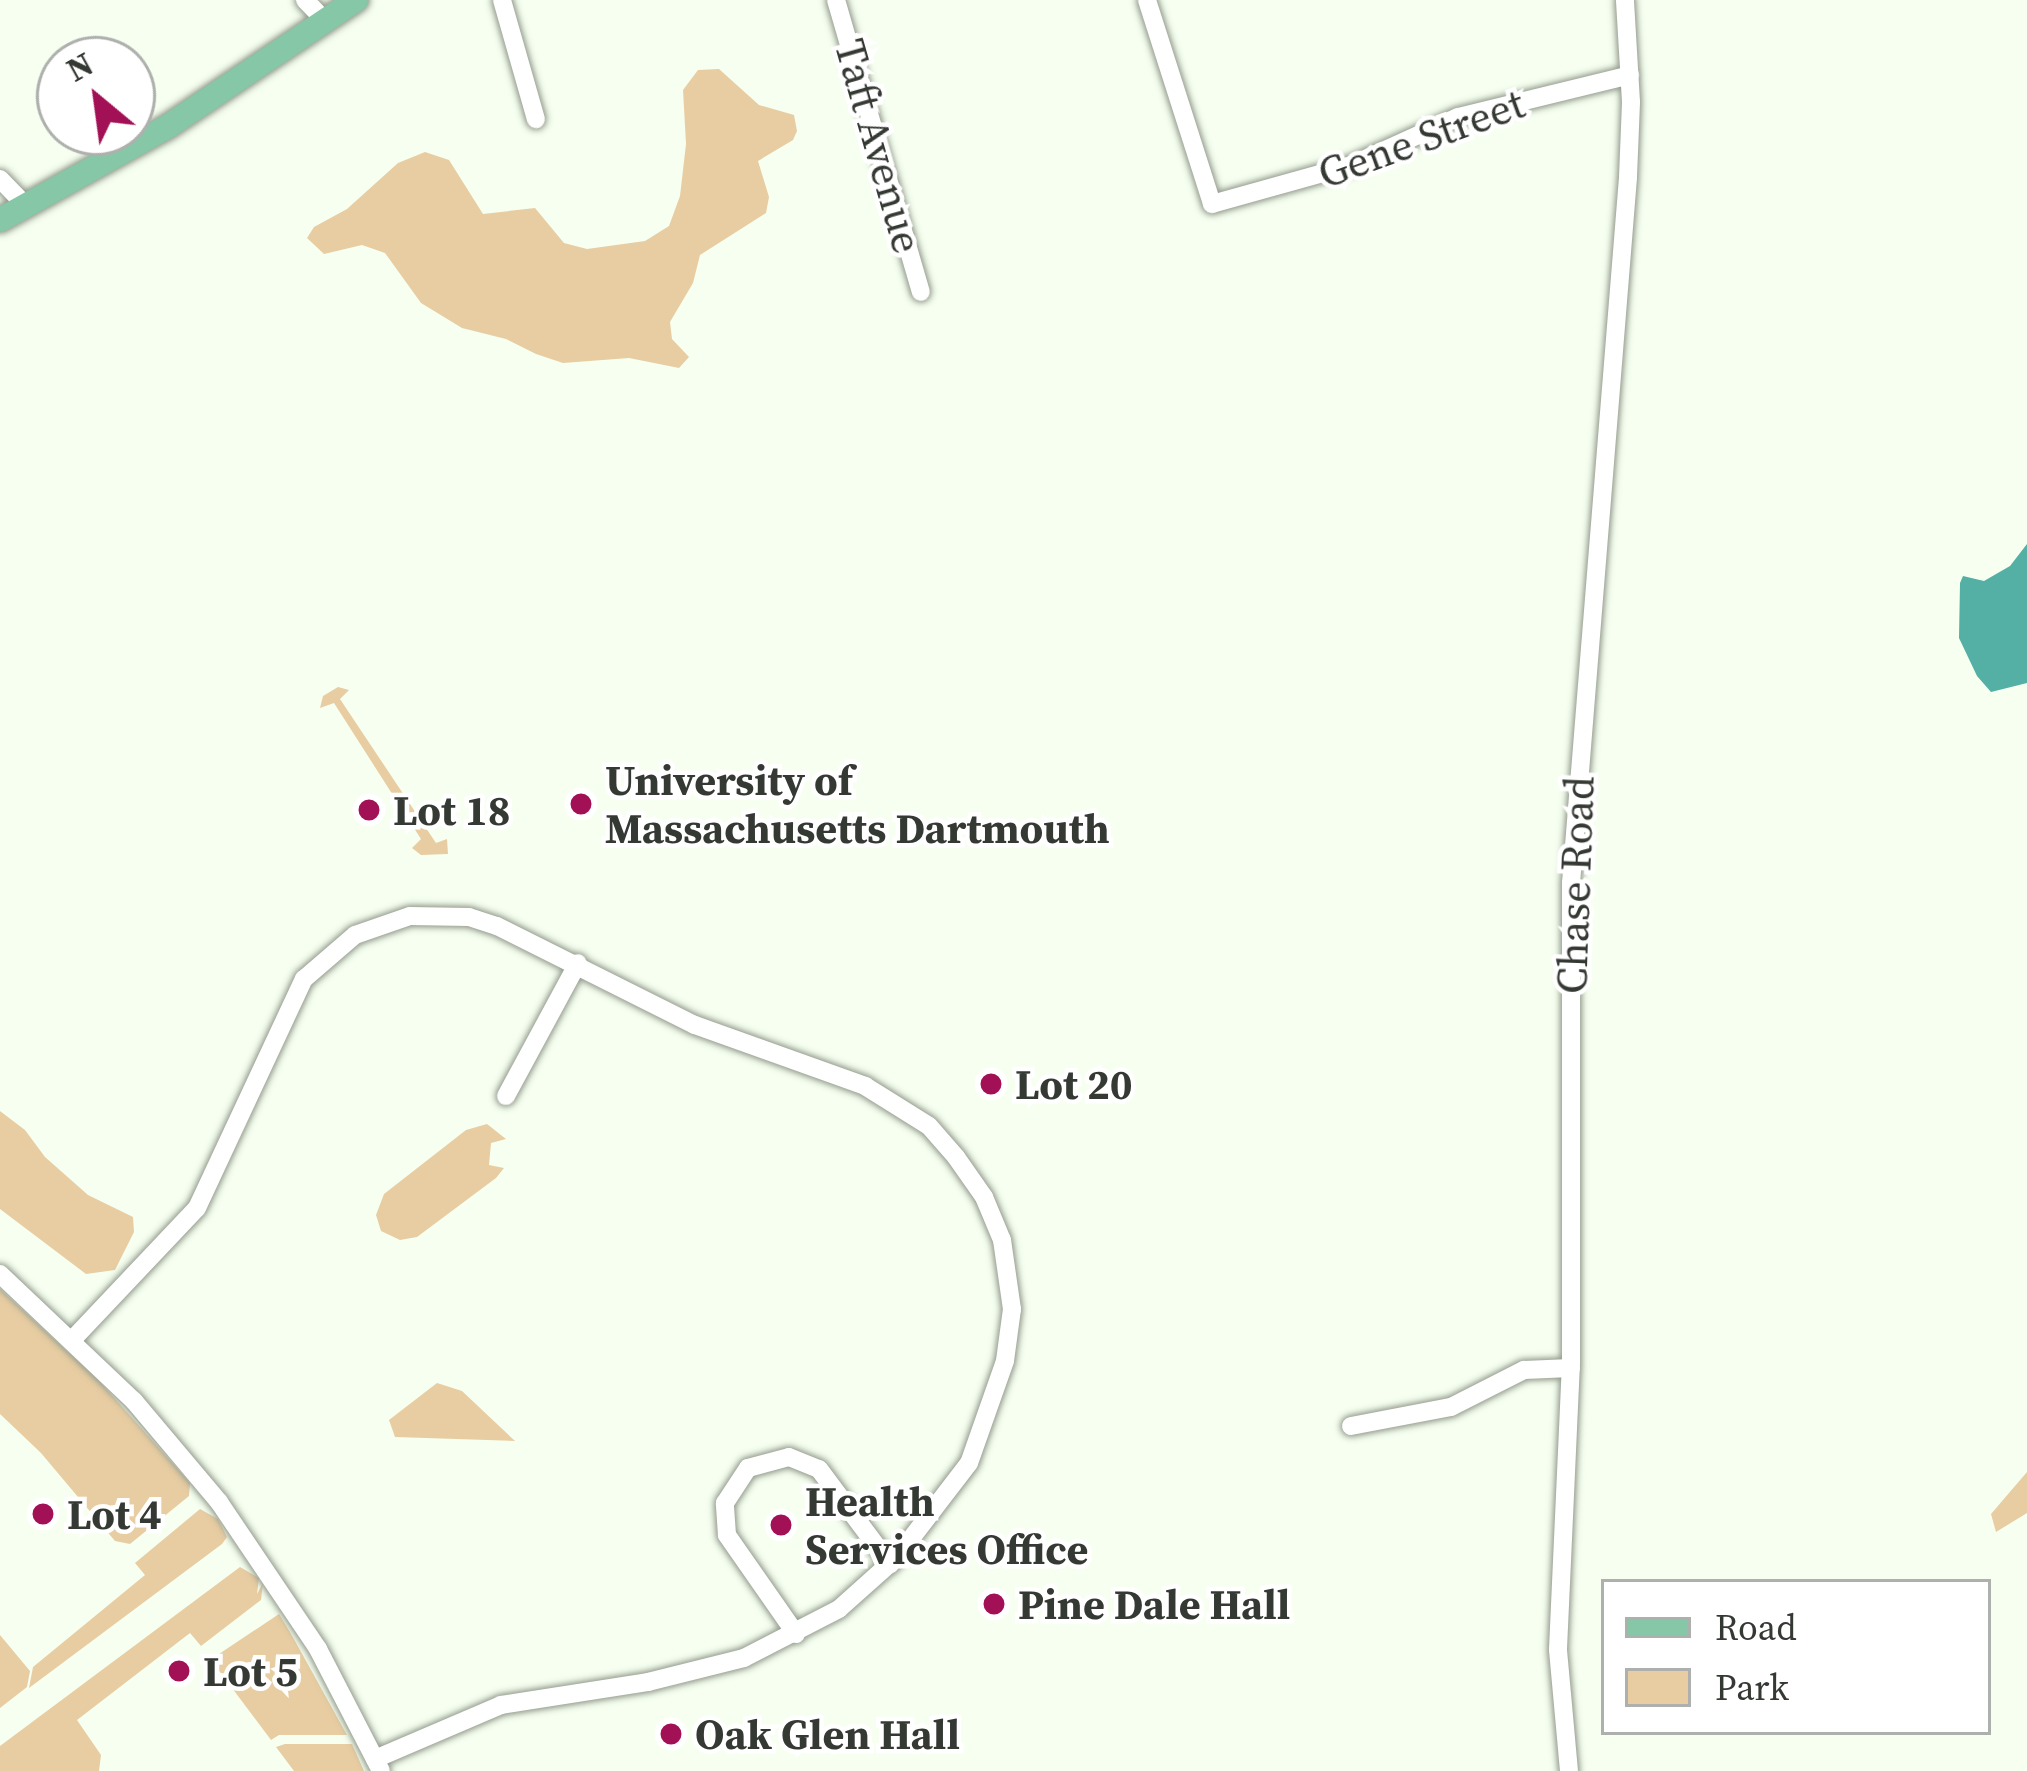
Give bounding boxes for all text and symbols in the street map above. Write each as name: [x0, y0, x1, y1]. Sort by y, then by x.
street label: Taft Avenue: [824, 33, 934, 259]
north arrow: [36, 36, 156, 156]
text: N: [58, 41, 101, 92]
street label: Gene Street: [1311, 78, 1531, 198]
place label: University of Massachusetts Dartmouth: [605, 755, 1110, 854]
street label: Chase Road: [1546, 775, 1604, 995]
place label: Lot 18: [393, 785, 511, 835]
marker: University of Massachusetts Dartmouth: [568, 791, 594, 817]
marker: Lot 18: [356, 797, 382, 823]
place label: Lot 20: [1015, 1059, 1133, 1109]
marker: Lot 20: [978, 1071, 1004, 1097]
place label: Health Services Office: [805, 1476, 1088, 1574]
place label: Lot 4: [67, 1489, 162, 1539]
marker: Lot 4: [30, 1501, 56, 1527]
marker: Health Services Office: [768, 1512, 794, 1538]
place label: Pine Dale Hall: [1018, 1579, 1290, 1629]
legend: [1601, 1579, 1991, 1735]
marker: Pine Dale Hall: [981, 1591, 1007, 1617]
text: Road: [1715, 1603, 1797, 1652]
place label: Lot 5: [203, 1646, 298, 1696]
marker: Lot 5: [166, 1658, 192, 1684]
text: Park: [1715, 1663, 1789, 1712]
place label: Oak Glen Hall: [695, 1709, 960, 1759]
marker: Oak Glen Hall: [658, 1721, 684, 1747]

